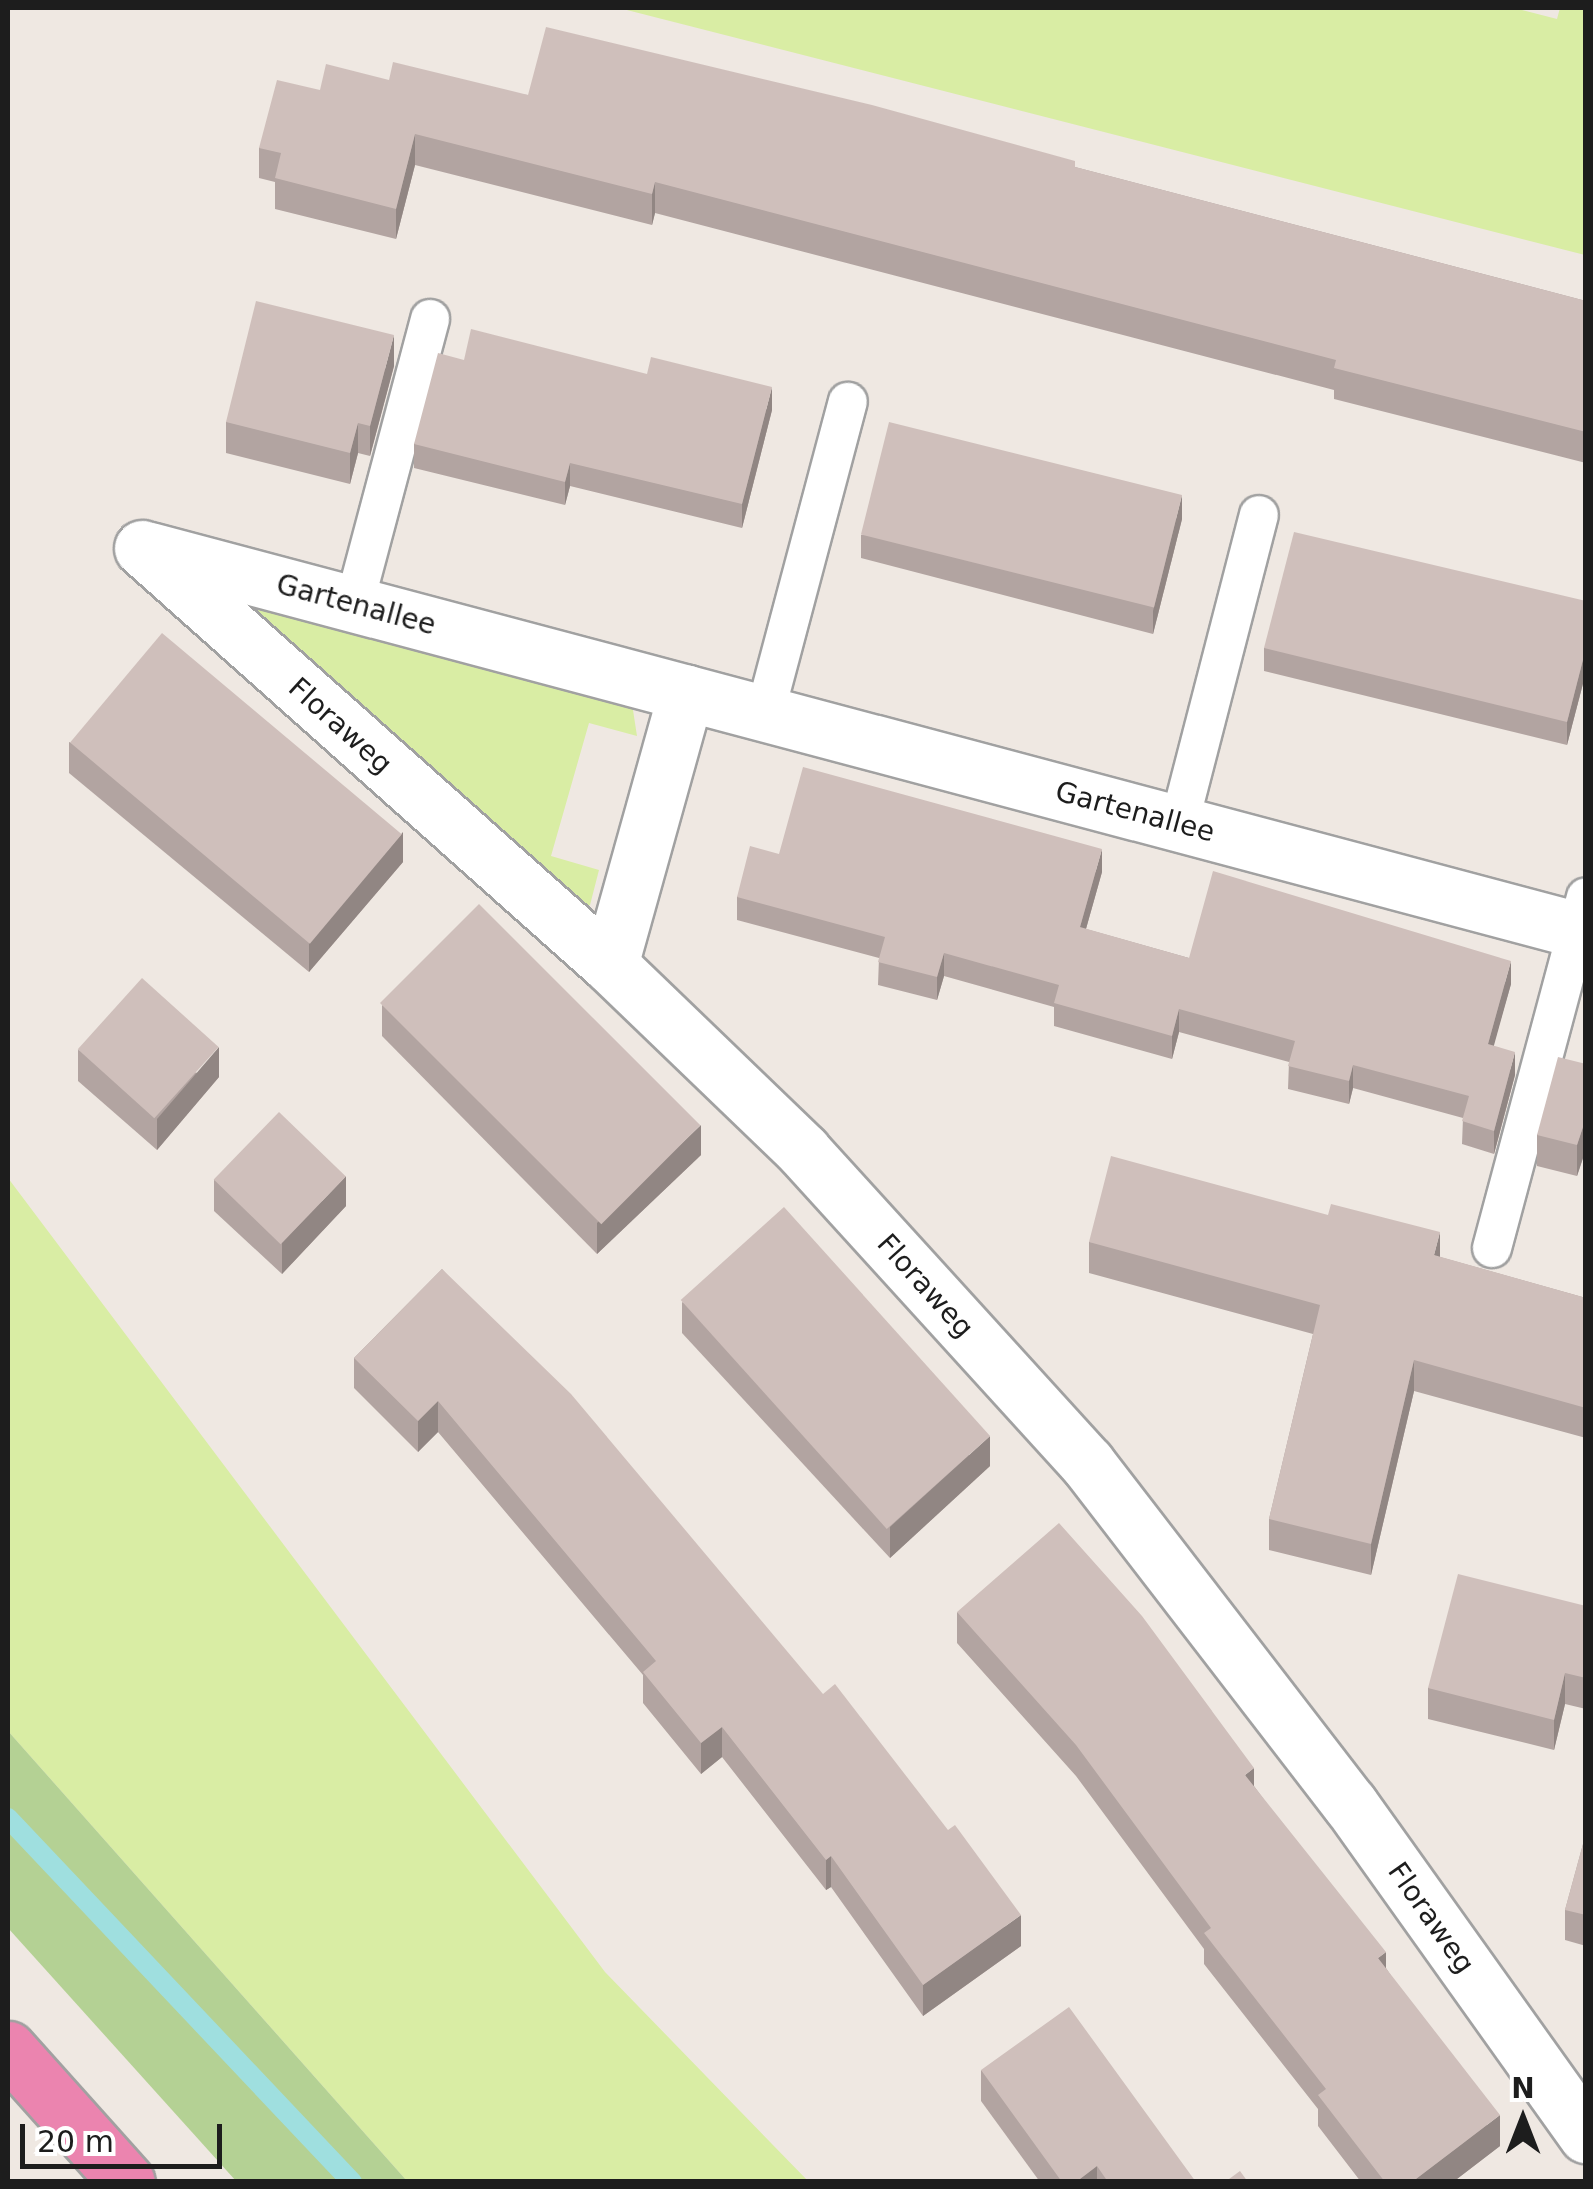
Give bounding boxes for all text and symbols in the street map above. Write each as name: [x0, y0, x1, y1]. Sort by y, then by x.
street label: Gartenallee: [273, 568, 439, 642]
street label: Floraweg: [281, 671, 399, 781]
street label: Gartenallee: [1052, 775, 1218, 849]
street label: Floraweg: [870, 1227, 980, 1345]
street label: Floraweg: [1381, 1856, 1481, 1980]
north arrow: [1473, 2069, 1573, 2169]
text: N: [1511, 2072, 1535, 2105]
scale bar: [25, 2104, 228, 2166]
text: 20 m: [37, 2124, 114, 2159]

